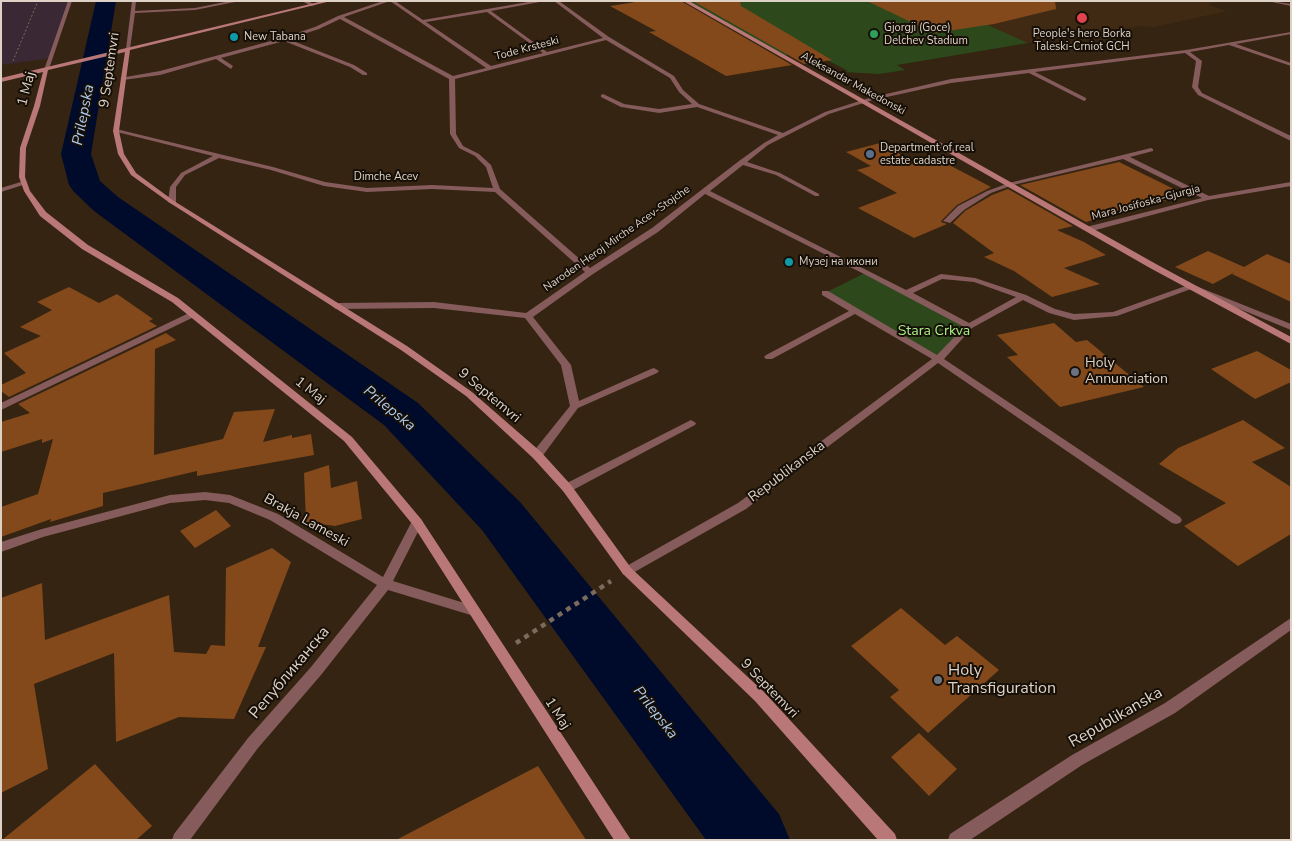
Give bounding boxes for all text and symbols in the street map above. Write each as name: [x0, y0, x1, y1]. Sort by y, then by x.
marker: People's hero Borka Taleski-Crniot GCH: [1075, 11, 1089, 25]
place label: Gjorgji (Goce) Delchev Stadium: [884, 21, 968, 47]
place label: People's hero Borka Taleski-Crniot GCH: [1033, 27, 1131, 53]
marker: Gjorgji (Goce) Delchev Stadium: [868, 28, 880, 40]
place label: New Tabana: [244, 30, 306, 44]
street label: 9 Septemvri: [96, 31, 124, 109]
marker: New Tabana: [228, 31, 240, 43]
street label: Tode Krsteski: [493, 34, 561, 64]
street label: Aleksandar Makedonski: [798, 50, 908, 118]
street label: 1 Maj: [14, 70, 40, 108]
water label: Prilepska: [69, 83, 99, 147]
place label: Department of real estate cadastre: [880, 141, 974, 167]
marker: Department of real estate cadastre: [864, 148, 876, 160]
street label: Dimche Acev: [354, 170, 418, 184]
street label: Mara Josifoska-Gjurgja: [1090, 182, 1202, 224]
street label: Naroden Heroj Mirche Acev-Stojche: [541, 183, 693, 295]
place label: Музеј на икони: [799, 255, 878, 269]
marker: Музеј на икони: [783, 256, 795, 268]
park label: Stara Crkva: [898, 324, 970, 340]
place label: Holy Annunciation: [1085, 356, 1168, 388]
street label: 9 Septemvri: [455, 365, 523, 427]
marker: Holy Annunciation: [1069, 366, 1081, 378]
street label: 1 Maj: [291, 374, 329, 408]
water label: Prilepska: [359, 383, 419, 435]
street label: Republikanska: [745, 438, 829, 506]
street label: Brakja Lameski: [261, 491, 351, 551]
street label: Републиканска: [246, 623, 334, 723]
street label: 9 Septemvri: [737, 656, 801, 722]
place label: Holy Transfiguration: [948, 661, 1056, 699]
marker: Holy Transfiguration: [932, 674, 944, 686]
water label: Prilepska: [629, 683, 681, 743]
street label: Republikanska: [1066, 684, 1166, 752]
street label: 1 Maj: [541, 695, 573, 733]

